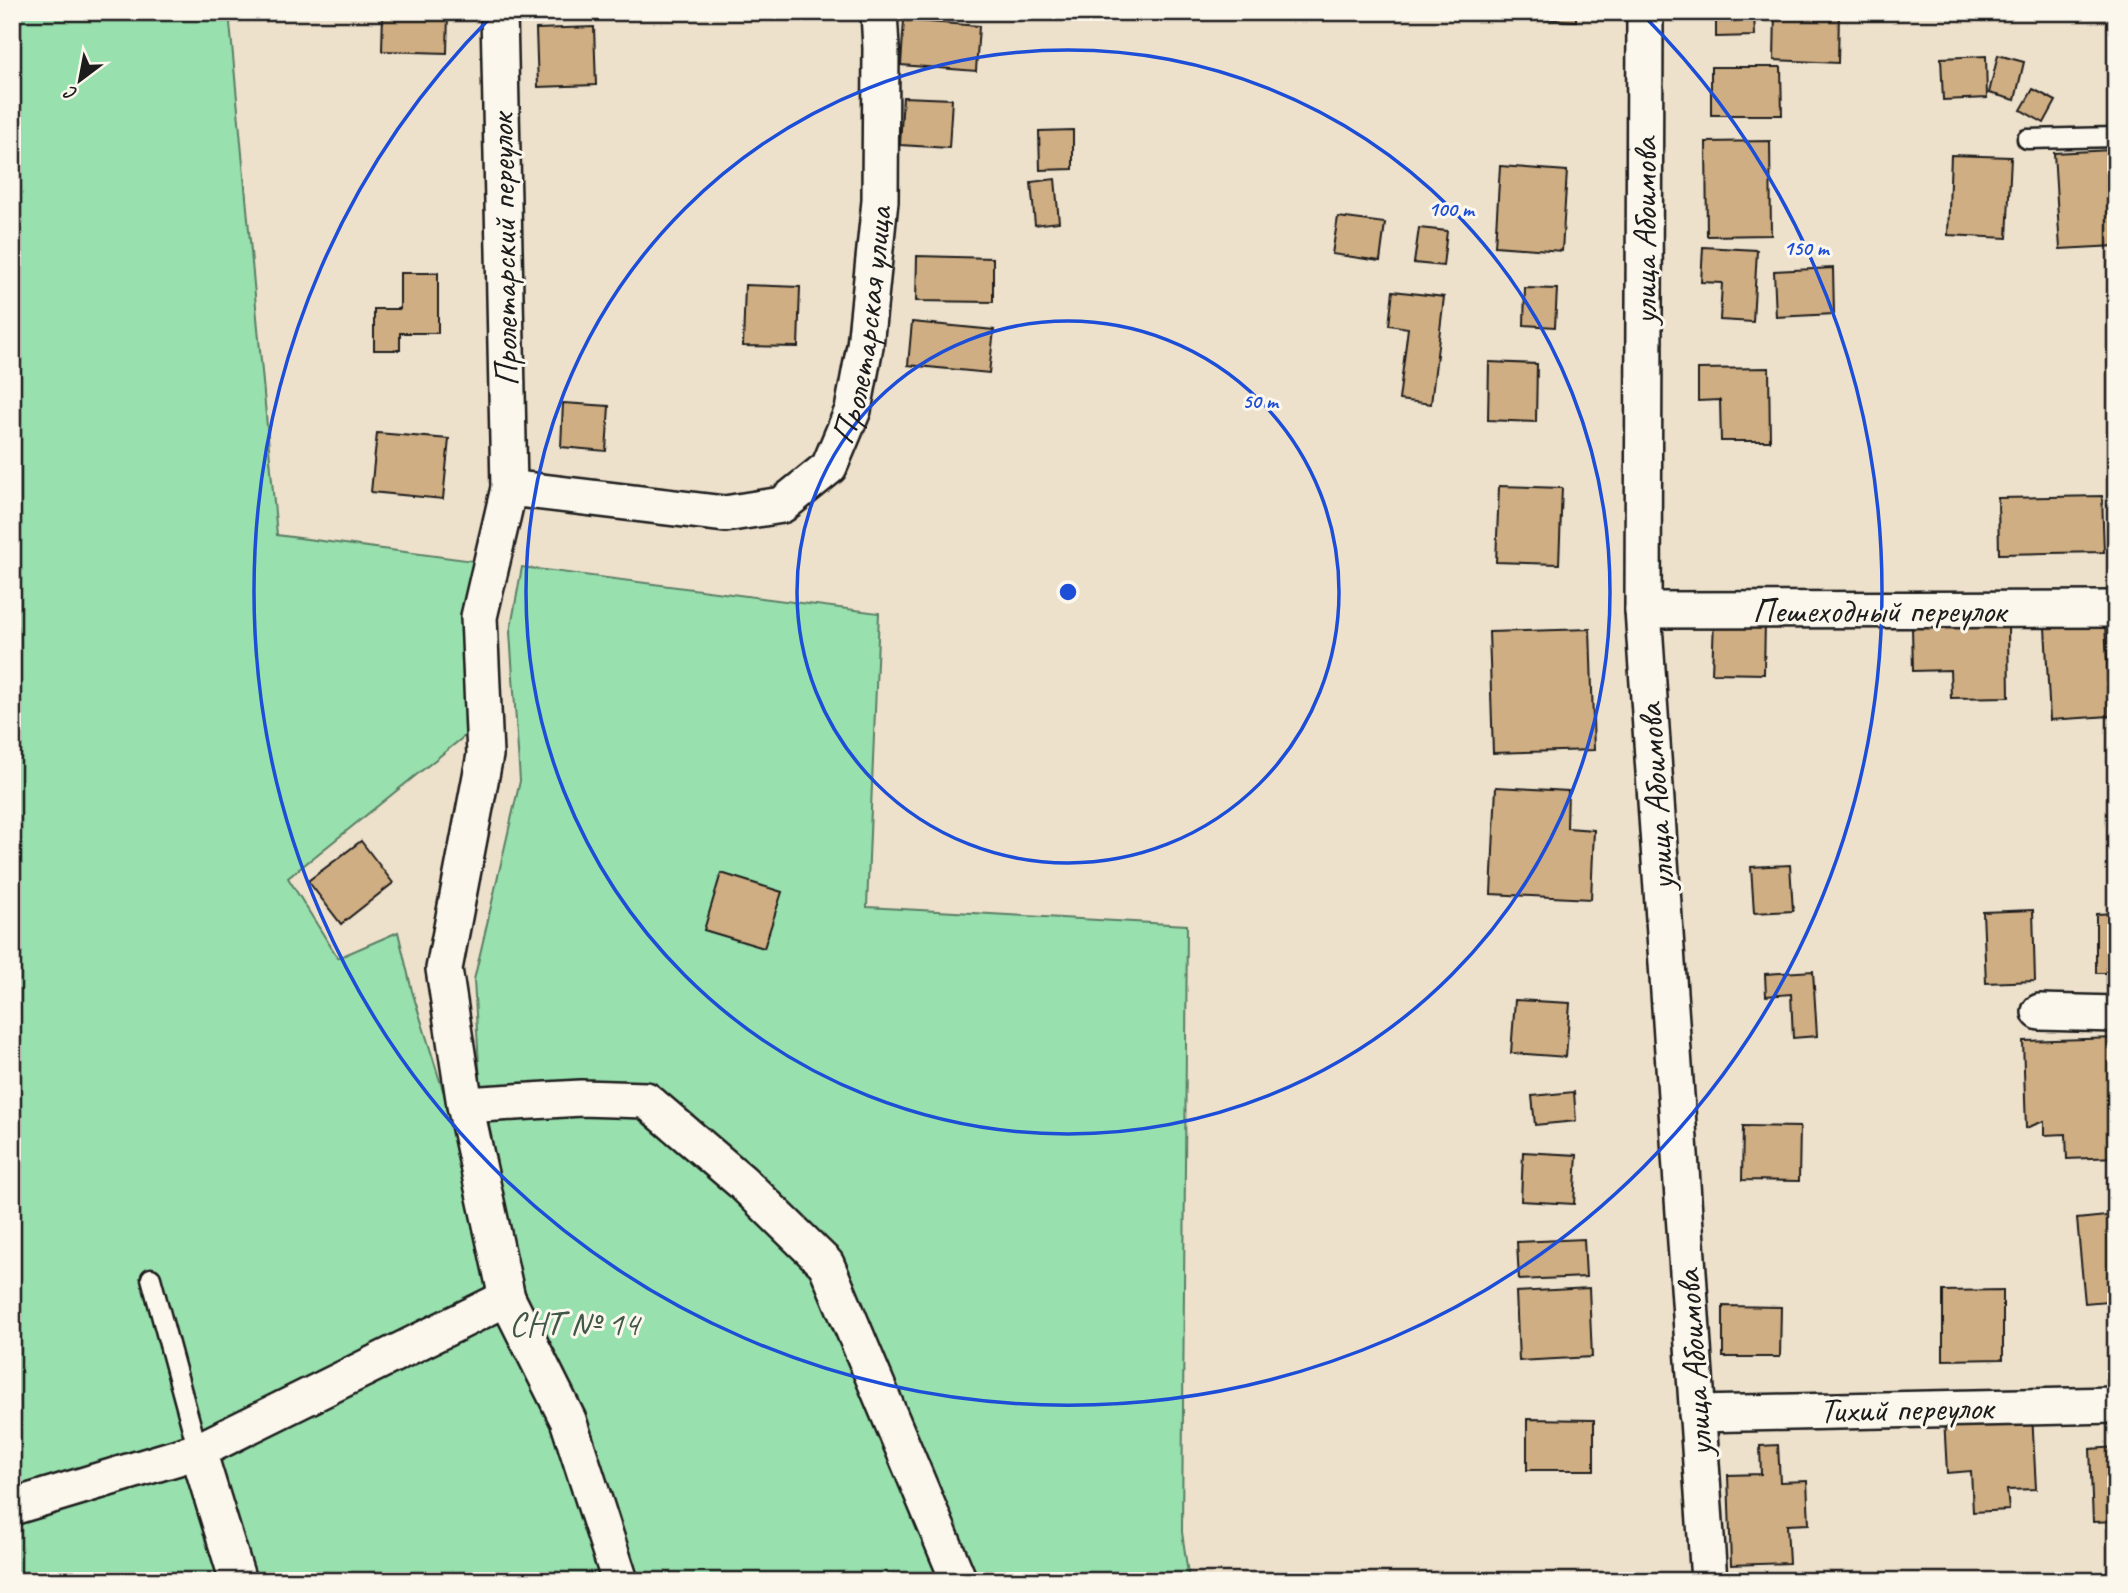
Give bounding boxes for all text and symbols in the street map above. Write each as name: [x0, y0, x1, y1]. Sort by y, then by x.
north arrow: [46, 46, 116, 116]
text: С: [59, 80, 82, 106]
street label: Пролетарский переулок: [479, 110, 529, 387]
street label: улица Абоимова: [1622, 135, 1667, 327]
text: 100 m: [1428, 196, 1476, 222]
street label: Пролетарская улица: [819, 202, 902, 450]
text: 150 m: [1783, 235, 1831, 261]
text: 50 m: [1242, 388, 1280, 414]
centre of rings: [1056, 580, 1080, 604]
street label: Пешеходный переулок: [1752, 588, 2009, 633]
street label: улица Абоимова: [1627, 699, 1685, 894]
street label: улица Абоимова: [1665, 1265, 1723, 1460]
park label: СНТ № 14: [509, 1301, 642, 1346]
street label: Тихий переулок: [1819, 1385, 1996, 1433]

